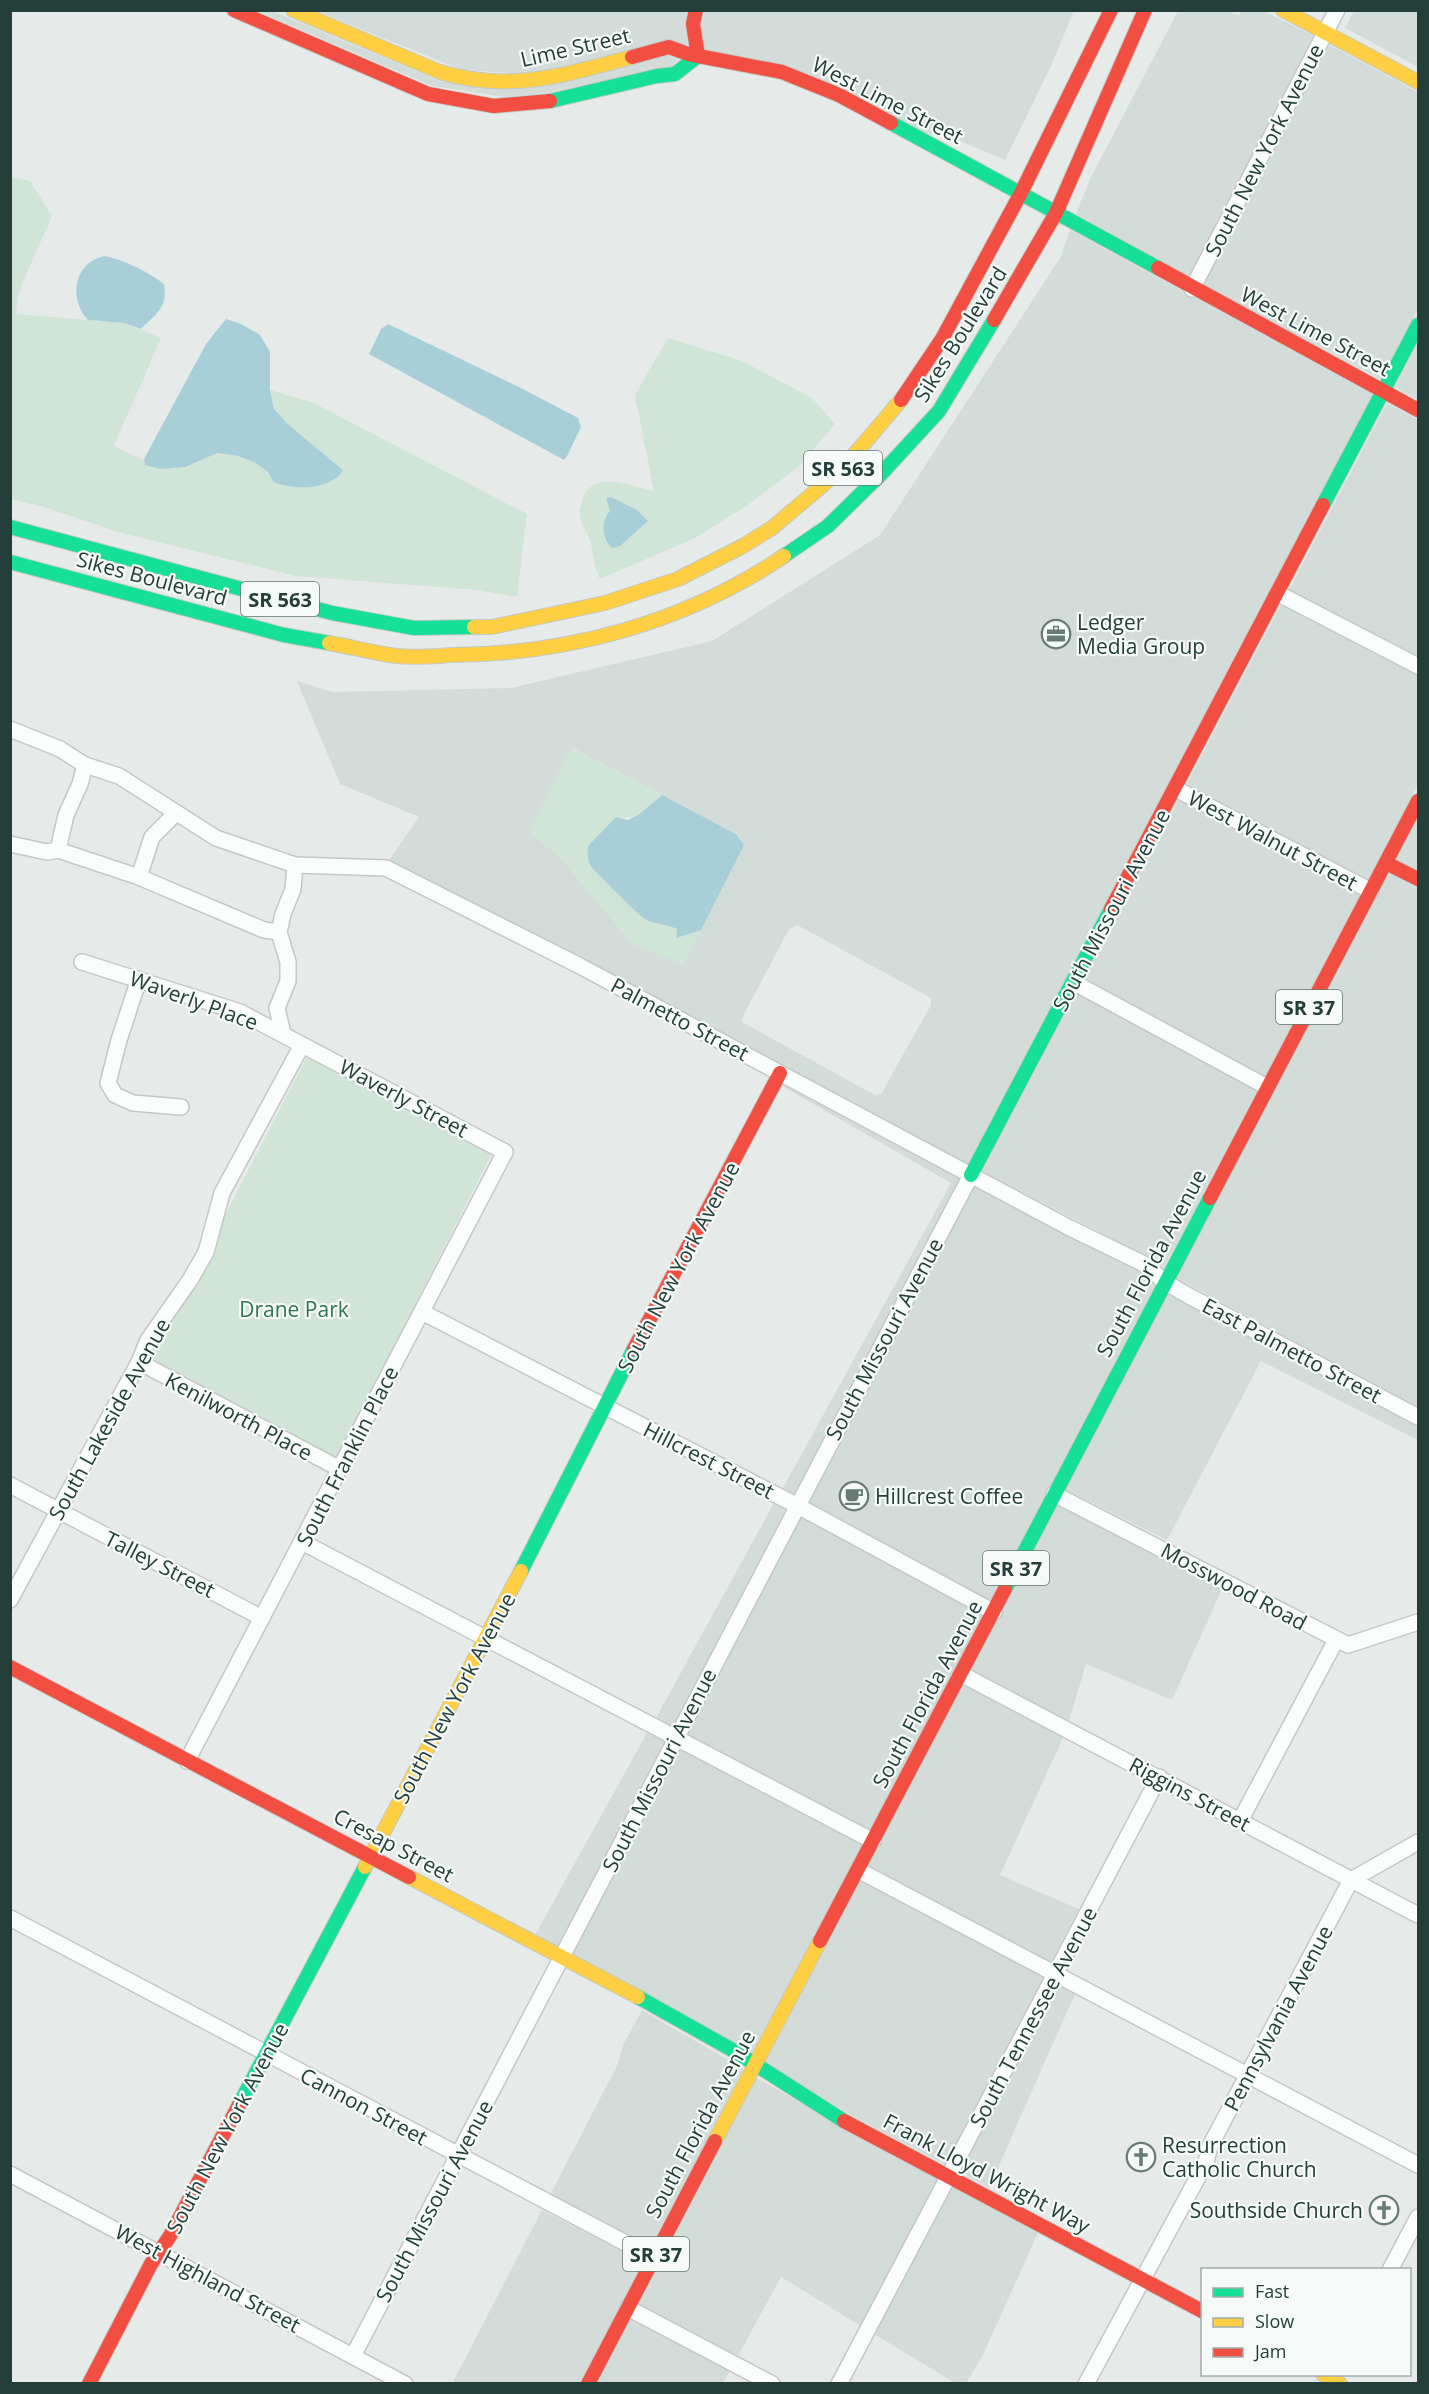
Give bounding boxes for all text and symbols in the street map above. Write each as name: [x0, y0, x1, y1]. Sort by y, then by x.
street label: Lime Street: [517, 21, 633, 73]
street label: South New York Avenue: [1198, 39, 1330, 261]
street label: West Lime Street: [808, 50, 968, 150]
street label: Sikes Boulevard: [907, 261, 1013, 407]
street label: West Lime Street: [1236, 280, 1396, 382]
road number: SR 563: [804, 451, 882, 485]
street label: Sikes Boulevard: [74, 544, 230, 612]
road number: SR 563: [241, 582, 319, 616]
place label: Ledger Media Group: [1077, 608, 1205, 660]
office icon: Ledger Media Group: [1040, 618, 1072, 650]
street label: West Walnut Street: [1183, 784, 1363, 896]
street label: South Missouri Avenue: [1046, 804, 1176, 1016]
street label: Waverly Place: [126, 964, 262, 1036]
street label: Palmetto Street: [606, 971, 754, 1067]
road number: SR 37: [1276, 990, 1342, 1024]
street label: Waverly Street: [335, 1052, 473, 1144]
street label: South New York Avenue: [611, 1157, 745, 1377]
street label: South Florida Avenue: [1090, 1164, 1212, 1362]
street label: South Missouri Avenue: [819, 1233, 949, 1445]
street label: East Palmetto Street: [1198, 1291, 1386, 1409]
park label: Drane Park: [239, 1295, 349, 1323]
street label: South Lakeside Avenue: [42, 1313, 176, 1525]
street label: South Franklin Place: [290, 1361, 404, 1551]
street label: Kenilworth Place: [161, 1365, 317, 1467]
street label: Hillcrest Street: [639, 1415, 779, 1505]
cafe icon: Hillcrest Coffee: [838, 1480, 870, 1512]
place label: Hillcrest Coffee: [875, 1482, 1023, 1510]
street label: Talley Street: [100, 1524, 220, 1604]
street label: Mosswood Road: [1156, 1536, 1312, 1636]
road number: SR 37: [983, 1551, 1049, 1585]
street label: South New York Avenue: [387, 1588, 521, 1808]
street label: South Florida Avenue: [866, 1595, 988, 1793]
street label: South Missouri Avenue: [595, 1663, 723, 1877]
street label: Riggins Street: [1125, 1750, 1255, 1838]
street label: Cresap Street: [329, 1802, 459, 1888]
street label: South Tennessee Avenue: [963, 1902, 1103, 2132]
street label: Pennsylvania Avenue: [1217, 1920, 1339, 2116]
street label: South New York Avenue: [160, 2018, 294, 2238]
street label: South Florida Avenue: [639, 2025, 761, 2223]
street label: Cannon Street: [295, 2061, 433, 2151]
street label: South Missouri Avenue: [369, 2095, 499, 2307]
street label: Frank Lloyd Wright Way: [879, 2107, 1096, 2240]
place label: Resurrection Catholic Church: [1162, 2131, 1317, 2183]
church icon: Resurrection Catholic Church: [1125, 2141, 1157, 2173]
church icon: Southside Church: [1368, 2194, 1400, 2226]
place label: Southside Church: [1190, 2196, 1363, 2224]
street label: West Highland Street: [110, 2217, 306, 2339]
road number: SR 37: [623, 2237, 689, 2271]
legend: [1201, 2268, 1411, 2376]
text: Fast: [1255, 2279, 1289, 2303]
text: Slow: [1255, 2309, 1294, 2333]
text: Jam: [1253, 2339, 1287, 2363]

